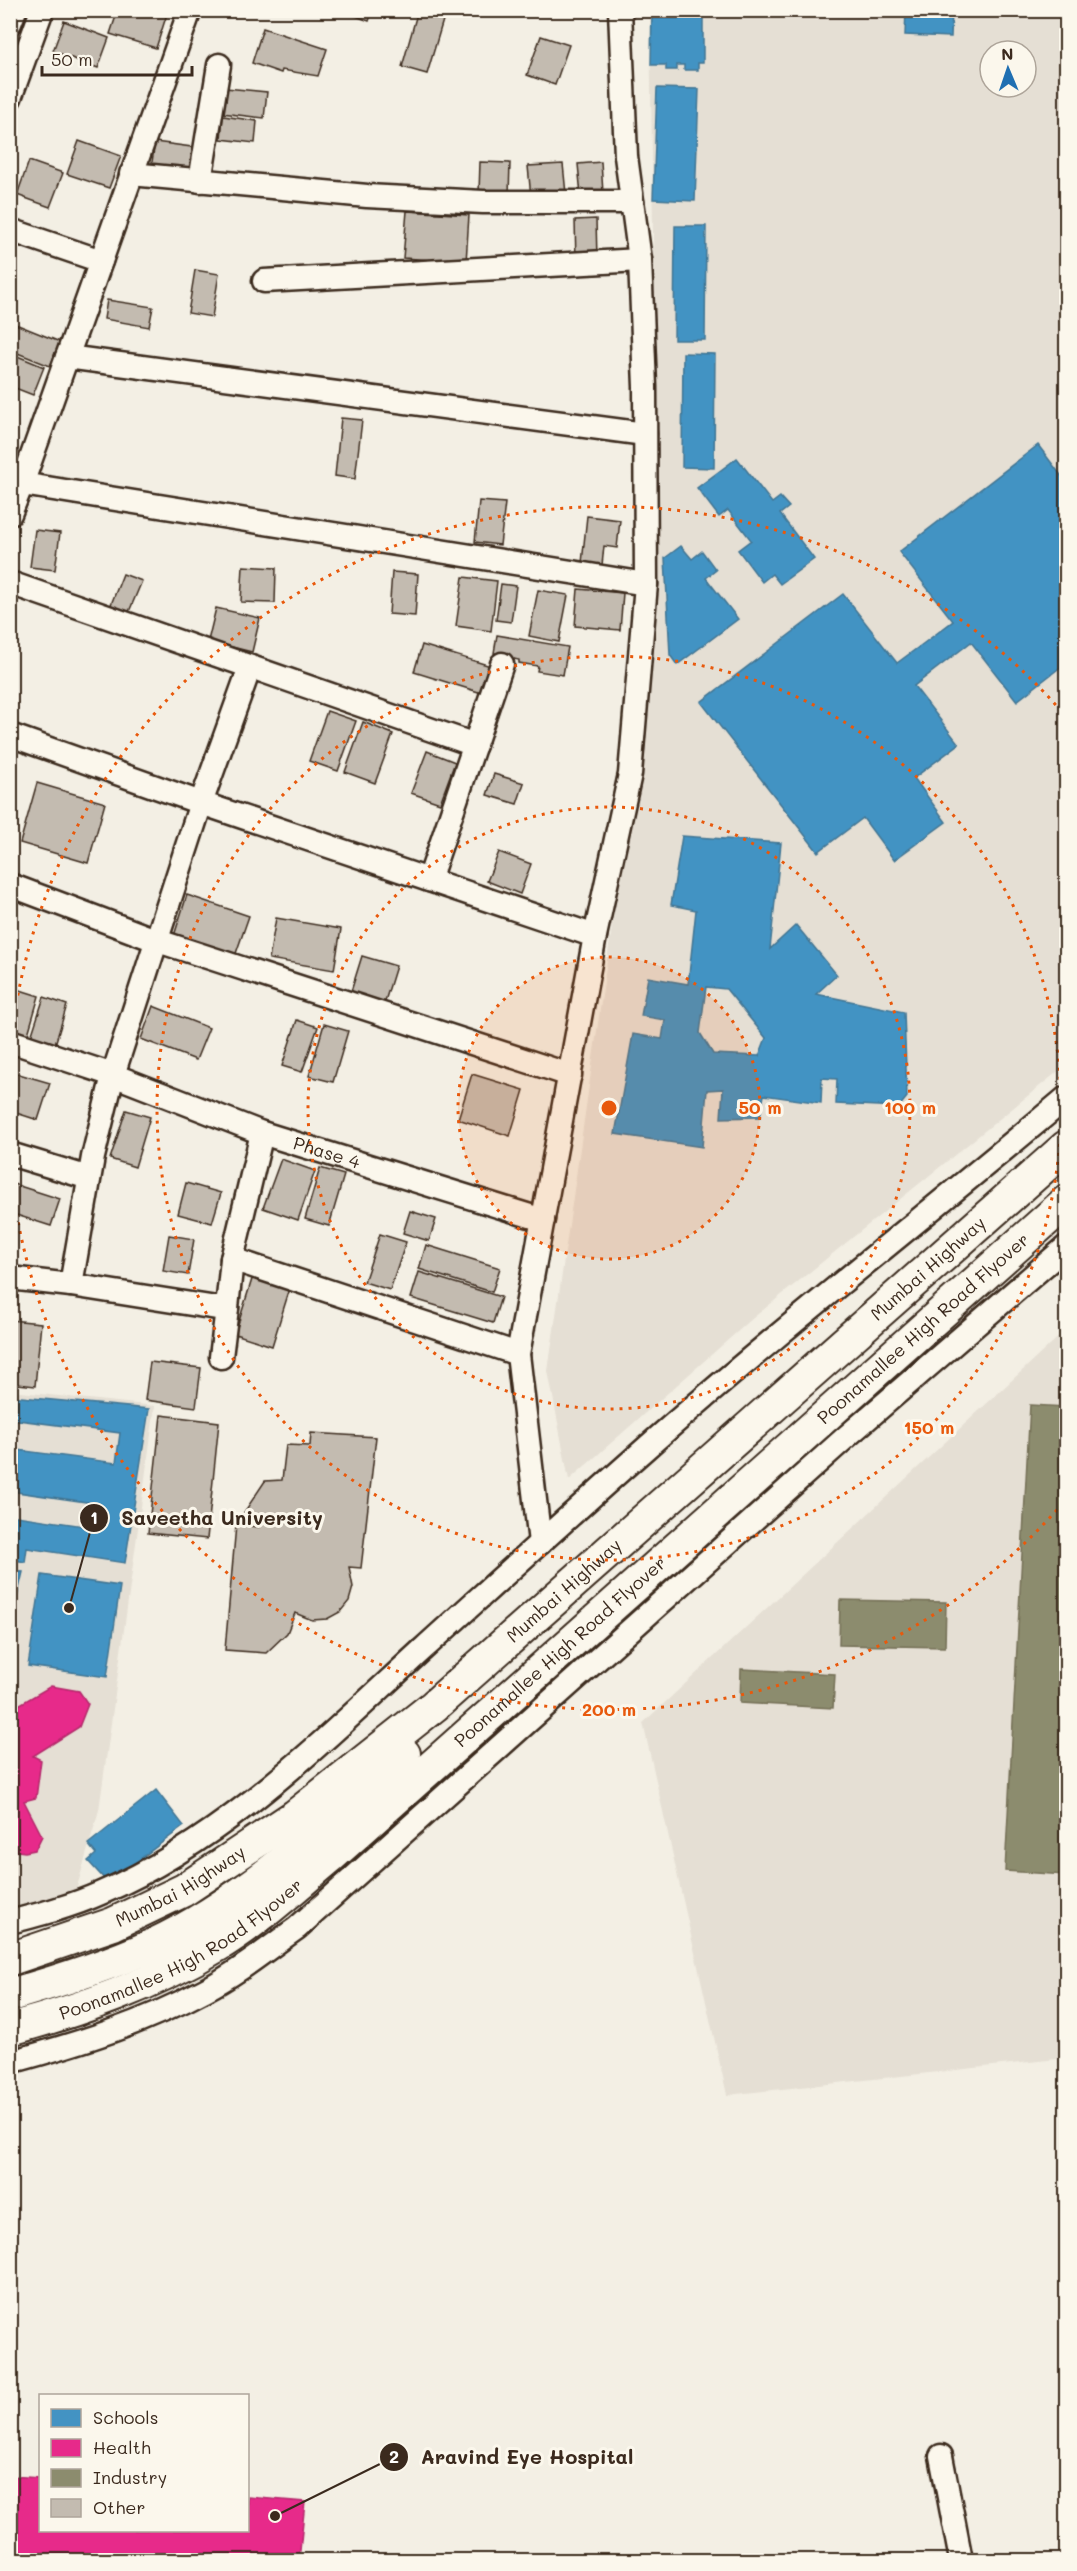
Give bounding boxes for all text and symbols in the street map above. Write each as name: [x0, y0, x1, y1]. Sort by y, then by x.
scale bar: [42, 39, 192, 77]
north arrow: [978, 39, 1038, 99]
text: N: [1001, 43, 1014, 64]
text: 50 m: [51, 47, 93, 71]
text: 50 m: [739, 1095, 781, 1119]
text: 100 m: [884, 1095, 936, 1119]
centre of rings: [599, 1098, 619, 1118]
street label: Phase 4: [291, 1130, 364, 1174]
street label: Mumbai Highway: [865, 1211, 990, 1325]
street label: Poonamallee High Road Flyover: [812, 1227, 1034, 1429]
text: 150 m: [904, 1415, 954, 1439]
callout: Saveetha University: [79, 1499, 335, 1537]
text: Saveetha University: [121, 1504, 323, 1530]
text: 1: [90, 1505, 98, 1529]
street label: Mumbai Highway: [501, 1533, 626, 1647]
street label: Poonamallee High Road Flyover: [449, 1551, 671, 1752]
text: 200 m: [582, 1697, 636, 1721]
street label: Mumbai Highway: [111, 1839, 250, 1932]
street label: Poonamallee High Road Flyover: [56, 1873, 307, 2025]
legend: [39, 2394, 249, 2532]
text: Schools: [93, 2405, 158, 2429]
text: Health: [93, 2435, 151, 2459]
callout: Aravind Eye Hospital: [379, 2438, 646, 2476]
text: Aravind Eye Hospital: [421, 2443, 633, 2469]
text: 2: [389, 2444, 399, 2468]
text: Industry: [93, 2465, 167, 2489]
text: Other: [93, 2495, 146, 2519]

